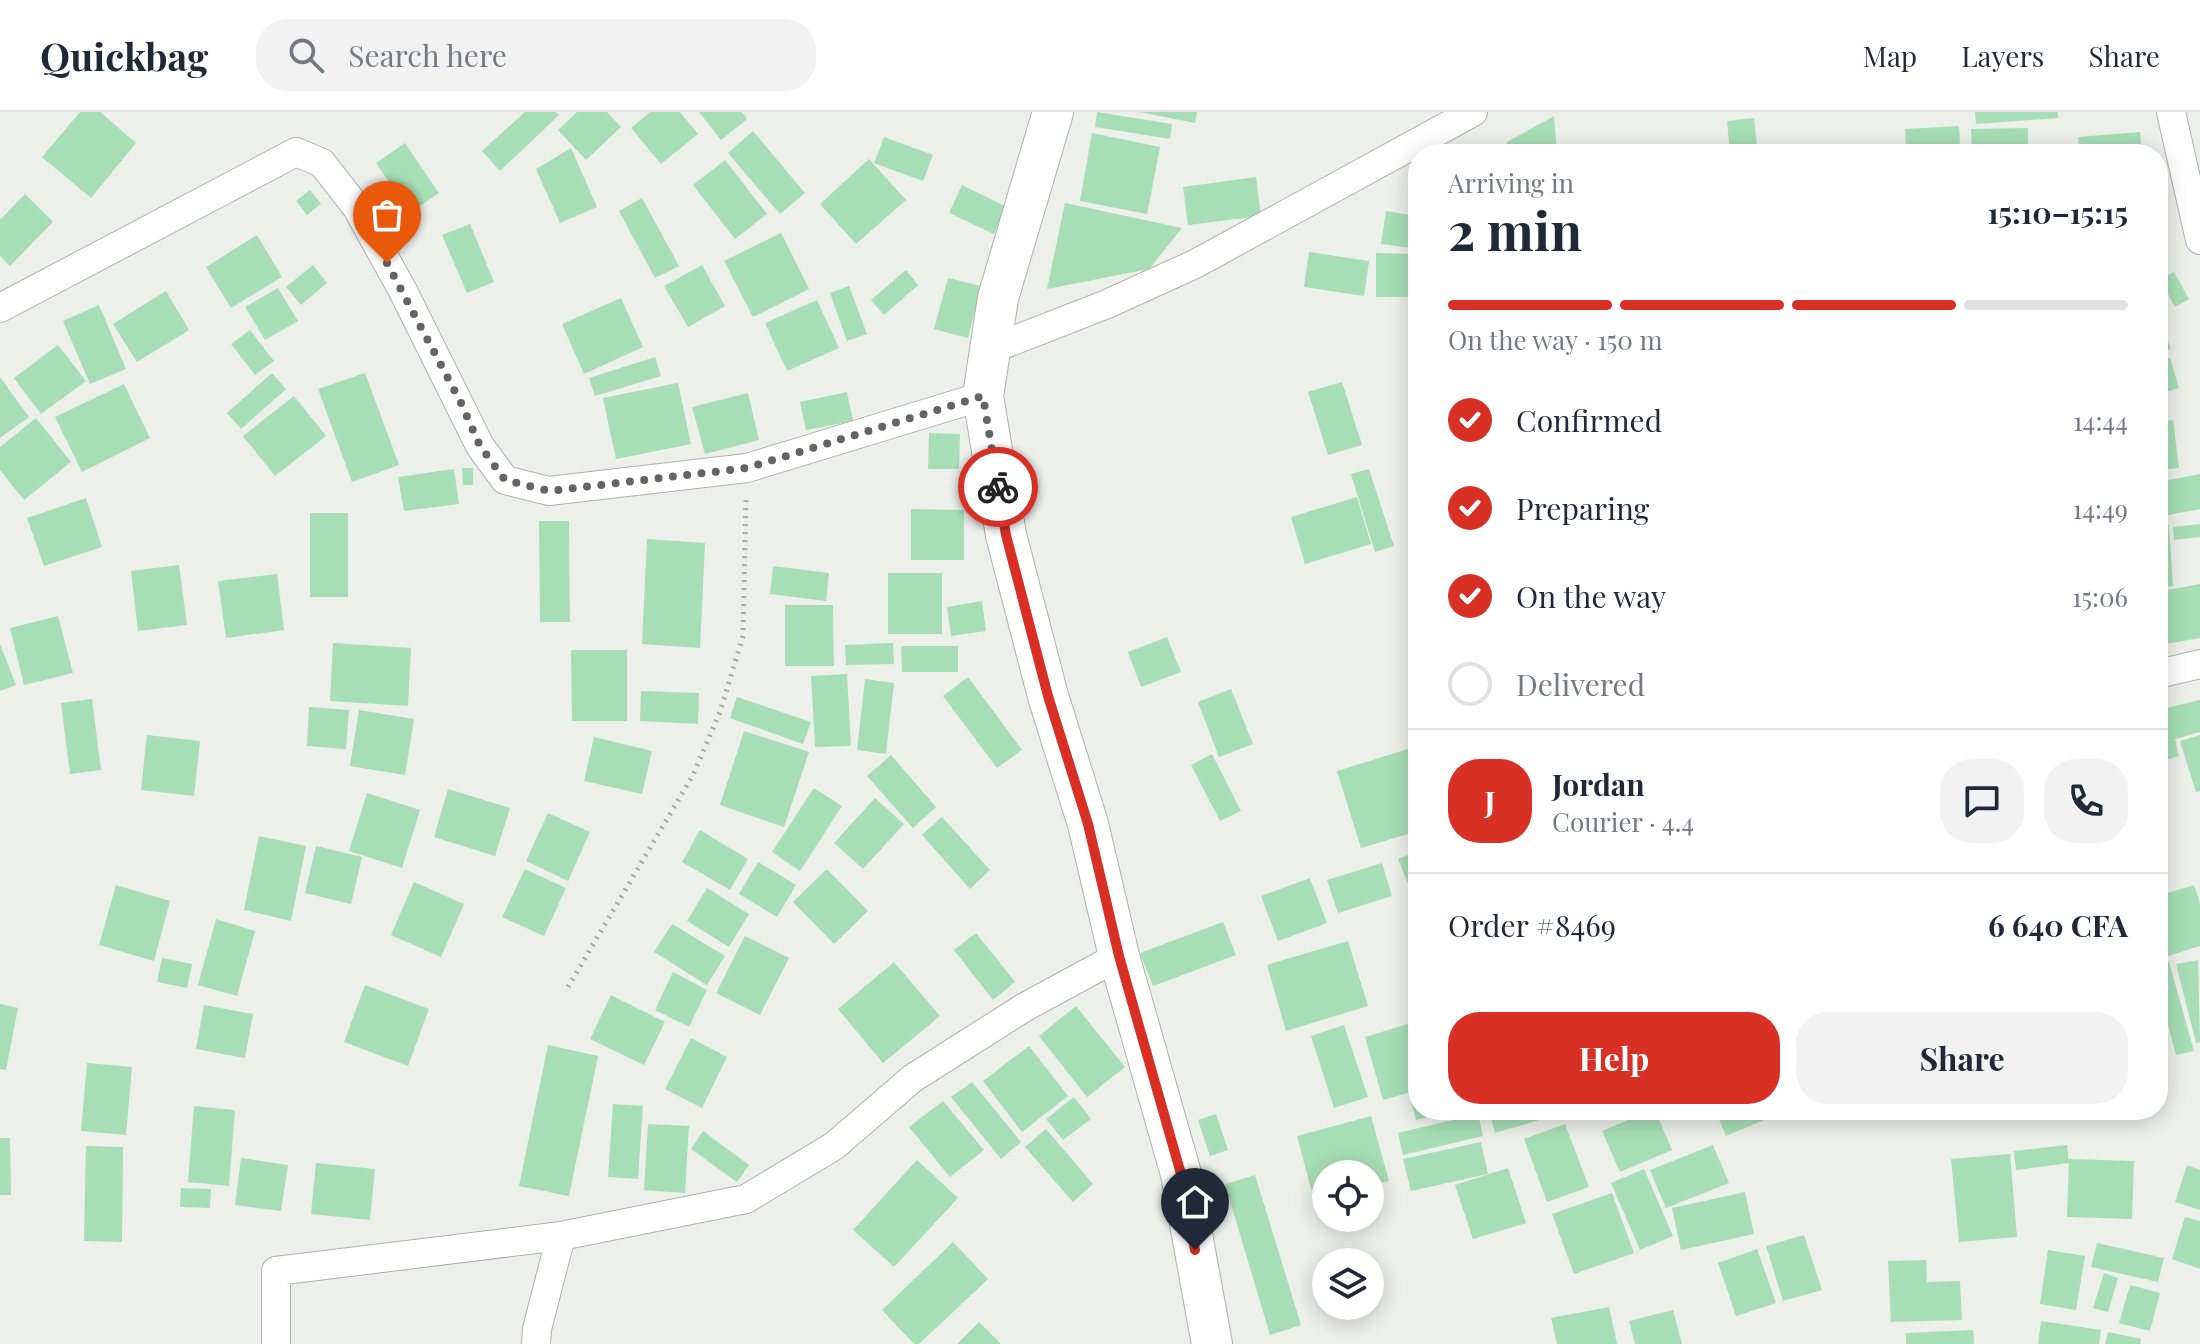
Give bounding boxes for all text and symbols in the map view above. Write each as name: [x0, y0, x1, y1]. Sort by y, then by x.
search box: [256, 19, 816, 91]
text: Quickbag: [40, 30, 208, 81]
icon: search: [284, 33, 328, 77]
text: Search here: [348, 35, 507, 75]
text: Map: [1863, 37, 1917, 74]
text: Layers: [1961, 37, 2044, 74]
text: Share: [2088, 37, 2160, 74]
text: Arriving in: [1448, 165, 1574, 200]
pin: [353, 181, 421, 263]
text: 15:10–15:15: [1987, 192, 2128, 232]
icon: bag: [365, 193, 409, 237]
text: 2 min: [1448, 195, 1582, 264]
text: On the way · 150 m: [1448, 322, 1663, 357]
icon: check: [1448, 398, 1492, 442]
text: Confirmed: [1516, 400, 1662, 440]
text: 14:44: [2073, 403, 2128, 438]
courier: [958, 447, 1038, 527]
icon: bike: [976, 465, 1020, 509]
icon: check: [1448, 486, 1492, 530]
text: Preparing: [1516, 488, 1649, 528]
text: 14:49: [2073, 491, 2128, 526]
icon: check: [1448, 574, 1492, 618]
text: On the way: [1516, 576, 1666, 616]
text: 15:06: [2072, 579, 2128, 614]
text: Delivered: [1516, 664, 1645, 704]
button: chat: [1940, 759, 2024, 843]
button: phone: [2044, 759, 2128, 843]
text: Jordan: [1552, 764, 1645, 804]
text: J: [1485, 781, 1495, 821]
text: Courier · 4.4: [1552, 804, 1694, 839]
text: Order #8469: [1448, 905, 1616, 945]
text: 6 640 CFA: [1988, 905, 2128, 945]
button: Help: [1448, 1012, 1780, 1104]
button: Share: [1796, 1012, 2128, 1104]
map controls: [1312, 1160, 1384, 1320]
button: locate: [1312, 1160, 1384, 1232]
pin: [1161, 1168, 1229, 1250]
icon: home: [1173, 1180, 1217, 1224]
button: layers: [1312, 1248, 1384, 1320]

